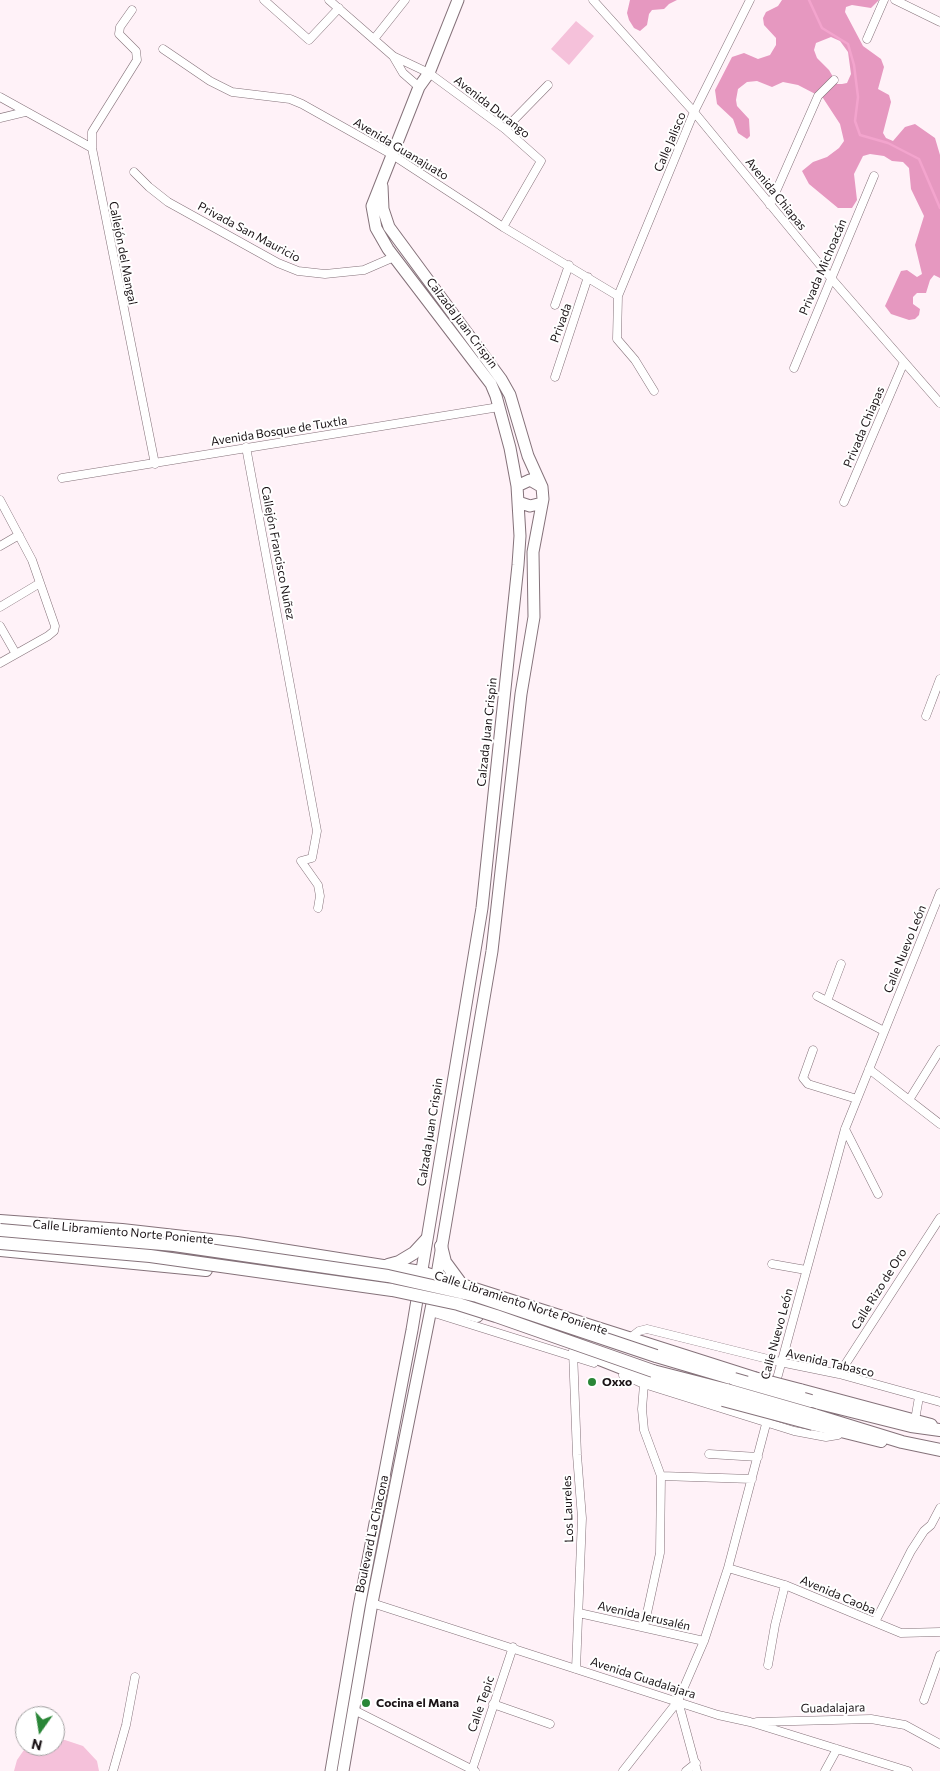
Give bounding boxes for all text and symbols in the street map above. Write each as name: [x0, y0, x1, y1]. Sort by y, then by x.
street label: Avenida Durango: [451, 73, 533, 141]
street label: Calle Jalisco: [651, 110, 689, 174]
street label: Avenida Guanajuato: [351, 115, 451, 183]
street label: Avenida Chiapas: [742, 155, 810, 233]
street label: Privada San Mauricio: [195, 199, 303, 265]
street label: Callejón del Mangal: [106, 200, 140, 306]
street label: Privada Michoacán: [796, 217, 850, 317]
street label: Calzada Juan Crispin: [423, 275, 501, 371]
street label: Privada: [547, 301, 575, 345]
street label: Privada Chiapas: [840, 384, 888, 470]
street label: Avenida Bosque de Tuxtla: [210, 413, 348, 449]
street label: Callejón Francisco Nuñez: [258, 485, 298, 621]
street label: Calzada Juan Crispin: [474, 677, 500, 787]
street label: Calle Nuevo León: [881, 903, 929, 995]
street label: Calzada Juan Crispin: [414, 1077, 446, 1187]
street label: Calle Libramiento Norte Poniente: [32, 1217, 214, 1247]
street label: Calle Rizo de Oro: [848, 1246, 910, 1332]
street label: Calle Libramiento Norte Poniente: [432, 1268, 610, 1338]
street label: Calle Nuevo León: [758, 1287, 796, 1381]
street label: Avenida Tabasco: [784, 1346, 876, 1380]
place label: Oxxo: [602, 1375, 632, 1389]
marker: Oxxo: [586, 1376, 598, 1388]
street label: Boulevard La Chacona: [352, 1474, 392, 1594]
street label: Los Laureles: [560, 1475, 576, 1543]
street label: Avenida Caoba: [798, 1573, 878, 1617]
street label: Avenida Jerusalén: [596, 1598, 692, 1634]
street label: Avenida Guadalajara: [588, 1654, 698, 1702]
street label: Calle Tepic: [465, 1674, 497, 1734]
place label: Cocina el Mana: [376, 1696, 459, 1710]
marker: Cocina el Mana: [360, 1697, 372, 1709]
street label: Guadalajara: [801, 1700, 865, 1716]
north arrow: [15, 1706, 65, 1756]
text: N: [30, 1736, 44, 1755]

